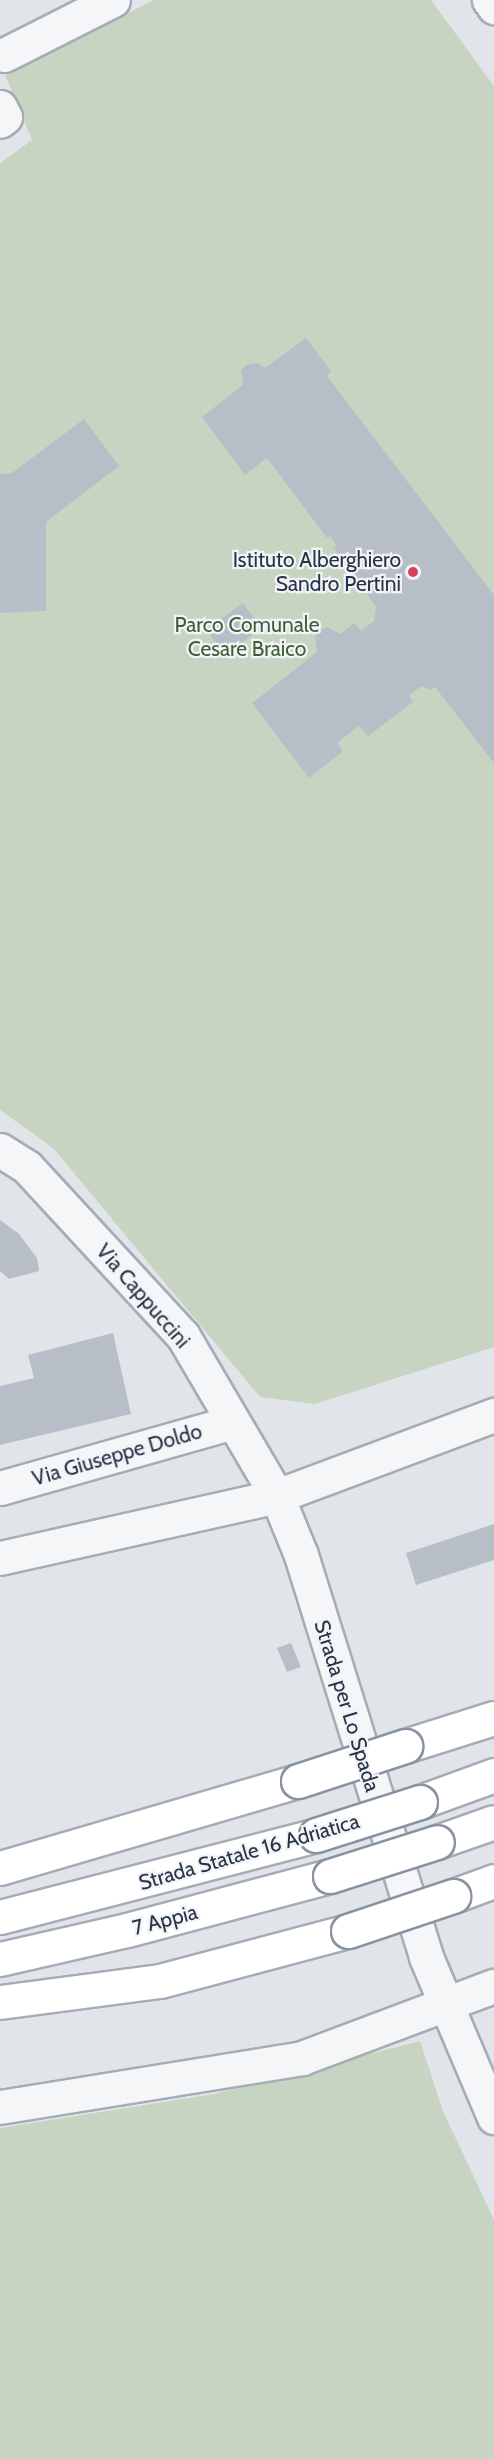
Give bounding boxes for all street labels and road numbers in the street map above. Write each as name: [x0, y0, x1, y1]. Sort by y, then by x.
street label: Via Cappuccini: [91, 1239, 195, 1353]
street label: Via Giuseppe Doldo: [29, 1419, 205, 1491]
street label: Strada per Lo Spada: [309, 1617, 385, 1795]
street label: Strada Statale 16 Adriatica: [136, 1808, 362, 1896]
street label: 7 Appia: [130, 1899, 200, 1941]

